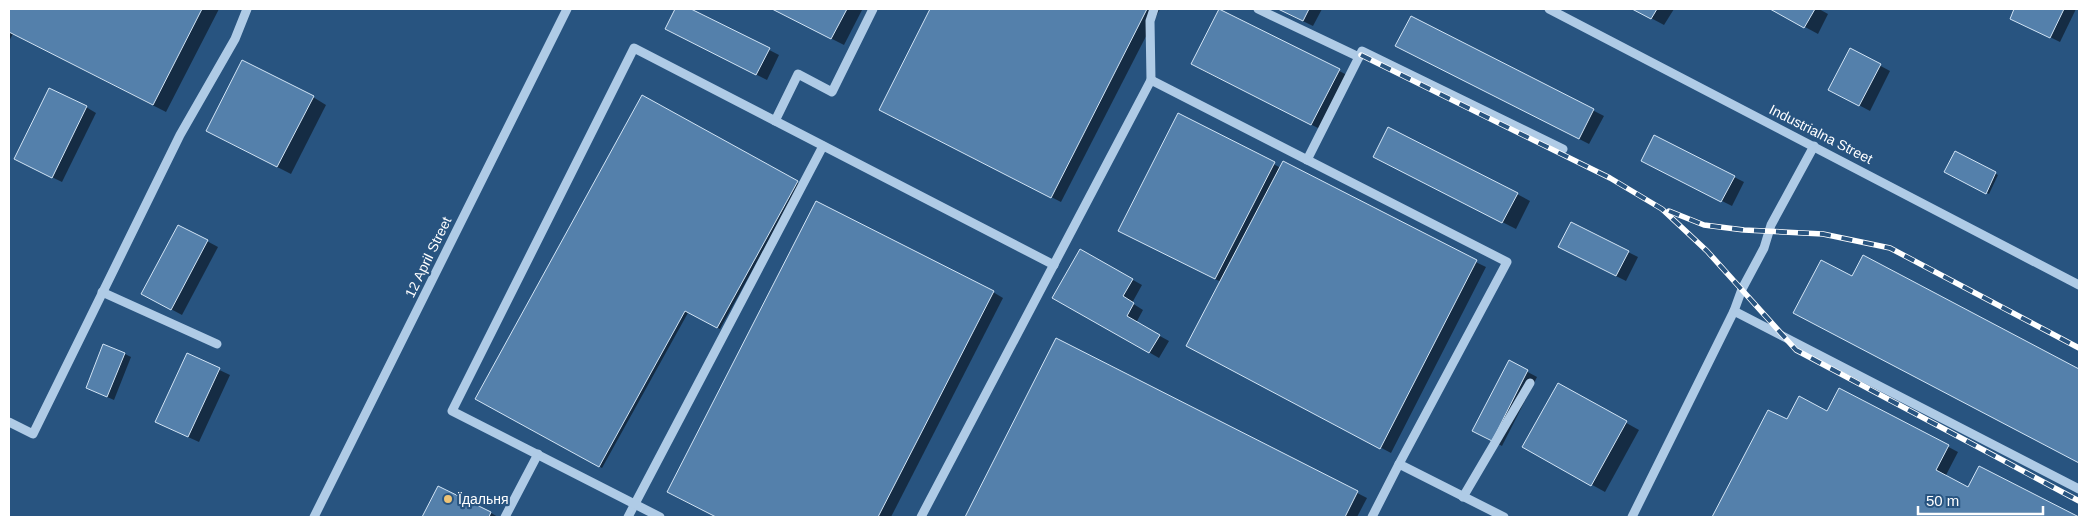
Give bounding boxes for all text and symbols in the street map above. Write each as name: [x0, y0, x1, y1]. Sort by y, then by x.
street label: Industrialna Street: [1767, 101, 1875, 167]
street label: 12 April Street: [402, 214, 455, 300]
scale bar: [1918, 484, 2043, 516]
place label: Їдальня: [458, 491, 509, 507]
text: 50 m: [1926, 492, 1959, 509]
marker: Їдальня: [442, 493, 454, 505]

